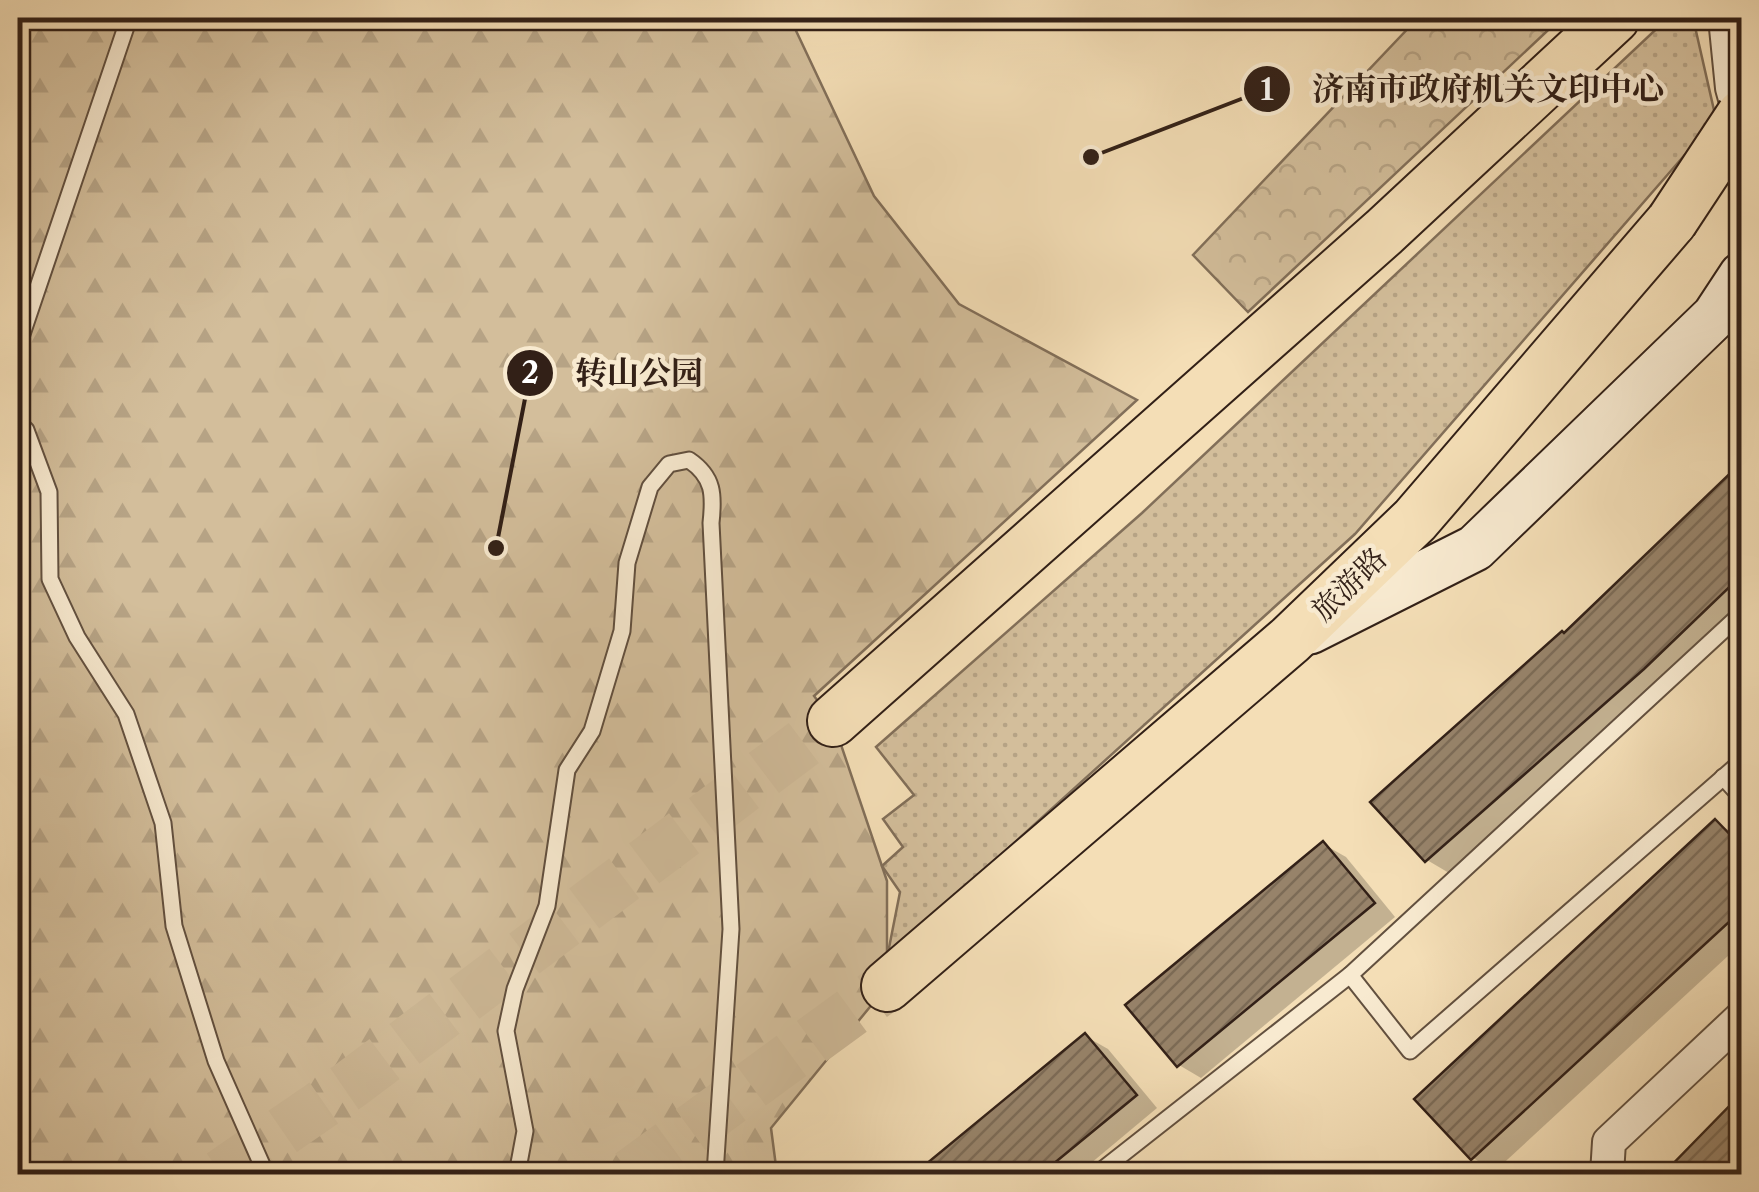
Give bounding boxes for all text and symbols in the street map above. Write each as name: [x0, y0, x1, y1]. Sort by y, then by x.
callout: 济南市政府机关文印中心: [1242, 58, 1684, 120]
text: 济南市政府机关文印中心: [1312, 69, 1664, 108]
text: 1: [1260, 71, 1274, 108]
callout: 转山公园: [505, 342, 723, 404]
text: 转山公园: [575, 353, 703, 392]
text: 2: [521, 354, 539, 391]
street label: 旅游路: [1304, 539, 1394, 629]

